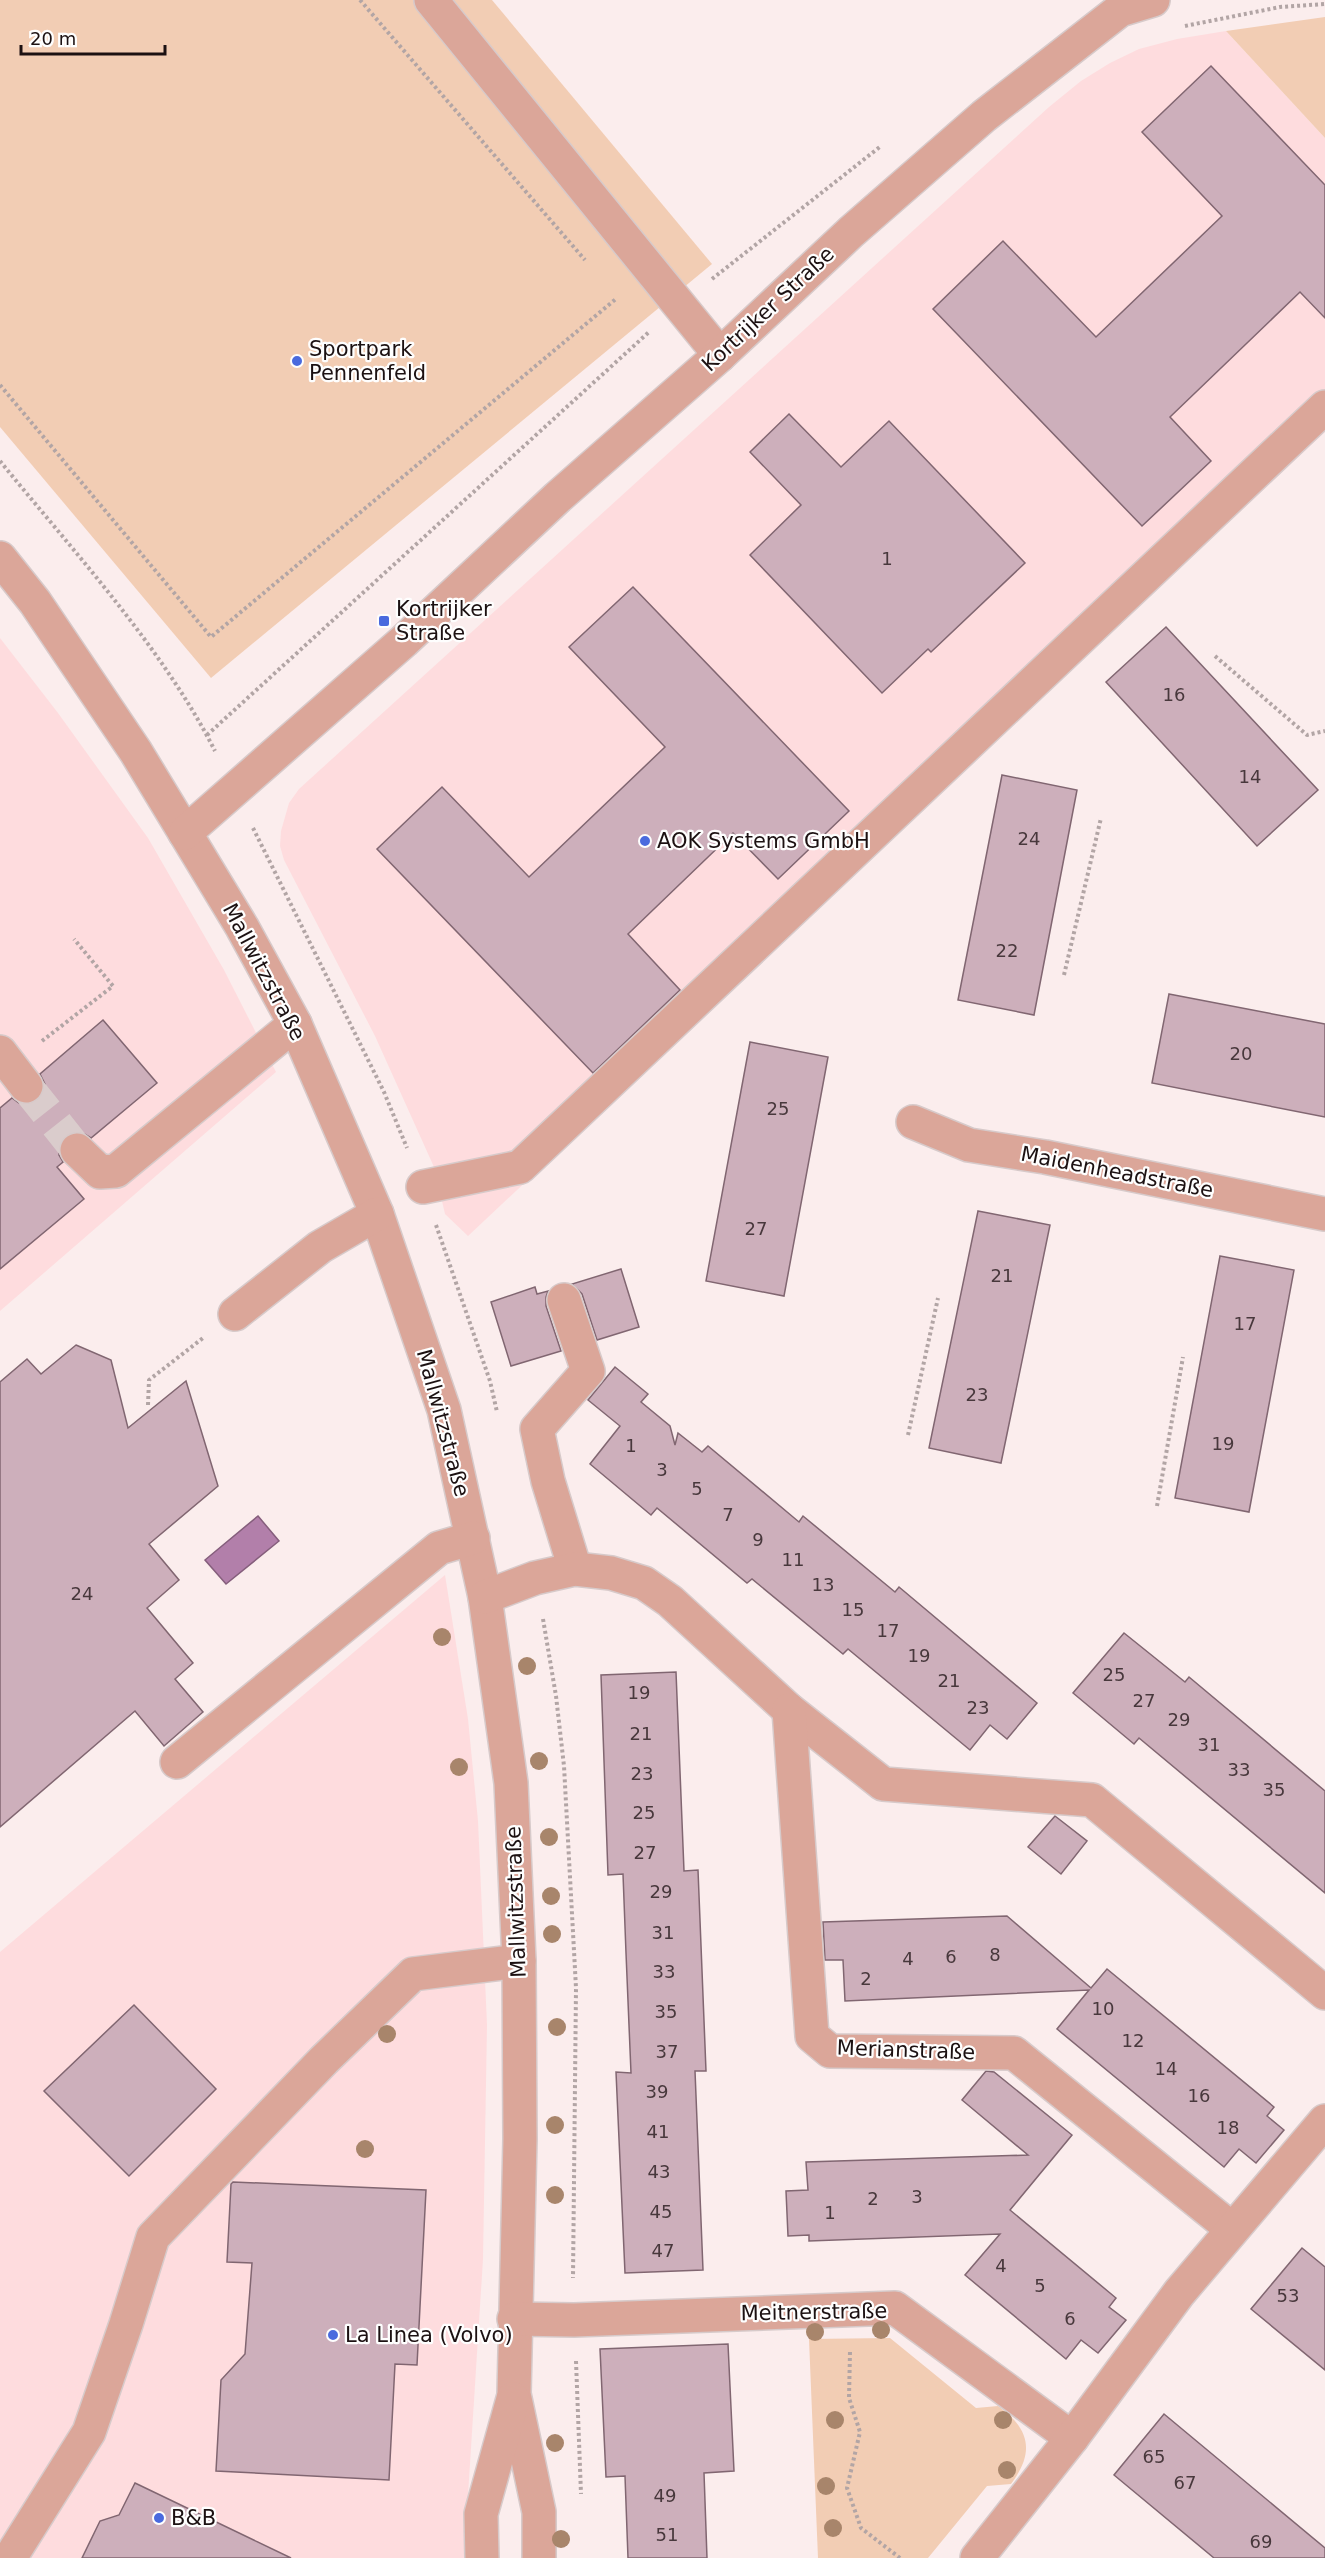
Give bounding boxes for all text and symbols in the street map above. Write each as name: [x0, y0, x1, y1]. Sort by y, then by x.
scale bar: [21, 18, 165, 56]
text: 20 m: [30, 28, 76, 49]
street label: Kortrijker Straße: [697, 242, 839, 376]
place label: Sportpark Pennenfeld: [309, 337, 426, 385]
marker: Sportpark Pennenfeld: [290, 354, 304, 368]
house number: 1: [881, 548, 893, 569]
place label: Kortrijker Straße: [396, 597, 492, 645]
marker: Kortrijker Straße: [377, 614, 391, 628]
house number: 16: [1163, 684, 1185, 705]
house number: 14: [1239, 766, 1261, 787]
house number: 24: [1018, 828, 1040, 849]
place label: AOK Systems GmbH: [657, 829, 870, 853]
marker: AOK Systems GmbH: [638, 834, 652, 848]
street label: Mallwitzstraße: [218, 899, 310, 1045]
house number: 22: [996, 940, 1018, 961]
house number: 20: [1230, 1043, 1252, 1064]
house number: 25: [767, 1098, 789, 1119]
street label: Maidenheadstraße: [1019, 1142, 1215, 1202]
house number: 27: [745, 1218, 767, 1239]
house number: 21: [991, 1265, 1013, 1286]
house number: 17: [1234, 1313, 1256, 1334]
street label: Mallwitzstraße: [412, 1347, 474, 1499]
house number: 23: [966, 1384, 988, 1405]
house number: 19: [1212, 1433, 1234, 1454]
house number: 1: [625, 1435, 637, 1456]
house number: 3: [656, 1459, 668, 1480]
house number: 5: [691, 1478, 703, 1499]
house number: 7: [722, 1504, 734, 1525]
house number: 9: [752, 1529, 764, 1550]
house number: 11: [782, 1549, 804, 1570]
house number: 13: [812, 1574, 834, 1595]
house number: 24: [71, 1583, 93, 1604]
house number: 15: [842, 1599, 864, 1620]
house number: 17: [877, 1620, 899, 1641]
house number: 19: [908, 1645, 930, 1666]
house number: 25: [1103, 1664, 1125, 1685]
house number: 21: [938, 1670, 960, 1691]
house number: 19: [628, 1682, 650, 1703]
house number: 27: [1133, 1690, 1155, 1711]
house number: 23: [967, 1697, 989, 1718]
house number: 29: [1168, 1709, 1190, 1730]
house number: 21: [630, 1723, 652, 1744]
house number: 31: [1198, 1734, 1220, 1755]
house number: 33: [1228, 1759, 1250, 1780]
house number: 23: [631, 1763, 653, 1784]
house number: 35: [1263, 1779, 1285, 1800]
house number: 25: [633, 1802, 655, 1823]
street label: Mallwitzstraße: [501, 1826, 531, 1978]
house number: 27: [634, 1842, 656, 1863]
house number: 29: [650, 1881, 672, 1902]
house number: 31: [652, 1922, 674, 1943]
house number: 8: [989, 1944, 1001, 1965]
house number: 6: [945, 1946, 957, 1967]
house number: 4: [902, 1948, 914, 1969]
house number: 33: [653, 1961, 675, 1982]
house number: 2: [860, 1968, 872, 1989]
house number: 10: [1092, 1998, 1114, 2019]
house number: 35: [655, 2001, 677, 2022]
house number: 12: [1122, 2030, 1144, 2051]
street label: Merianstraße: [836, 2036, 976, 2064]
house number: 37: [656, 2041, 678, 2062]
house number: 14: [1155, 2058, 1177, 2079]
house number: 39: [646, 2081, 668, 2102]
house number: 16: [1188, 2085, 1210, 2106]
house number: 18: [1217, 2117, 1239, 2138]
house number: 41: [647, 2121, 669, 2142]
house number: 43: [648, 2161, 670, 2182]
house number: 3: [911, 2186, 923, 2207]
house number: 2: [867, 2188, 879, 2209]
house number: 45: [650, 2201, 672, 2222]
house number: 1: [824, 2202, 836, 2223]
house number: 47: [652, 2240, 674, 2261]
house number: 4: [995, 2255, 1007, 2276]
house number: 5: [1034, 2275, 1046, 2296]
house number: 53: [1277, 2285, 1299, 2306]
street label: Meitnerstraße: [740, 2299, 888, 2325]
house number: 6: [1064, 2308, 1076, 2329]
place label: La Linea (Volvo): [345, 2323, 513, 2347]
marker: La Linea (Volvo): [326, 2328, 340, 2342]
house number: 65: [1143, 2446, 1165, 2467]
house number: 67: [1174, 2472, 1196, 2493]
house number: 49: [654, 2485, 676, 2506]
place label: B&B: [171, 2506, 216, 2530]
marker: B&B: [152, 2511, 166, 2525]
house number: 51: [656, 2524, 678, 2545]
house number: 69: [1250, 2531, 1272, 2552]

